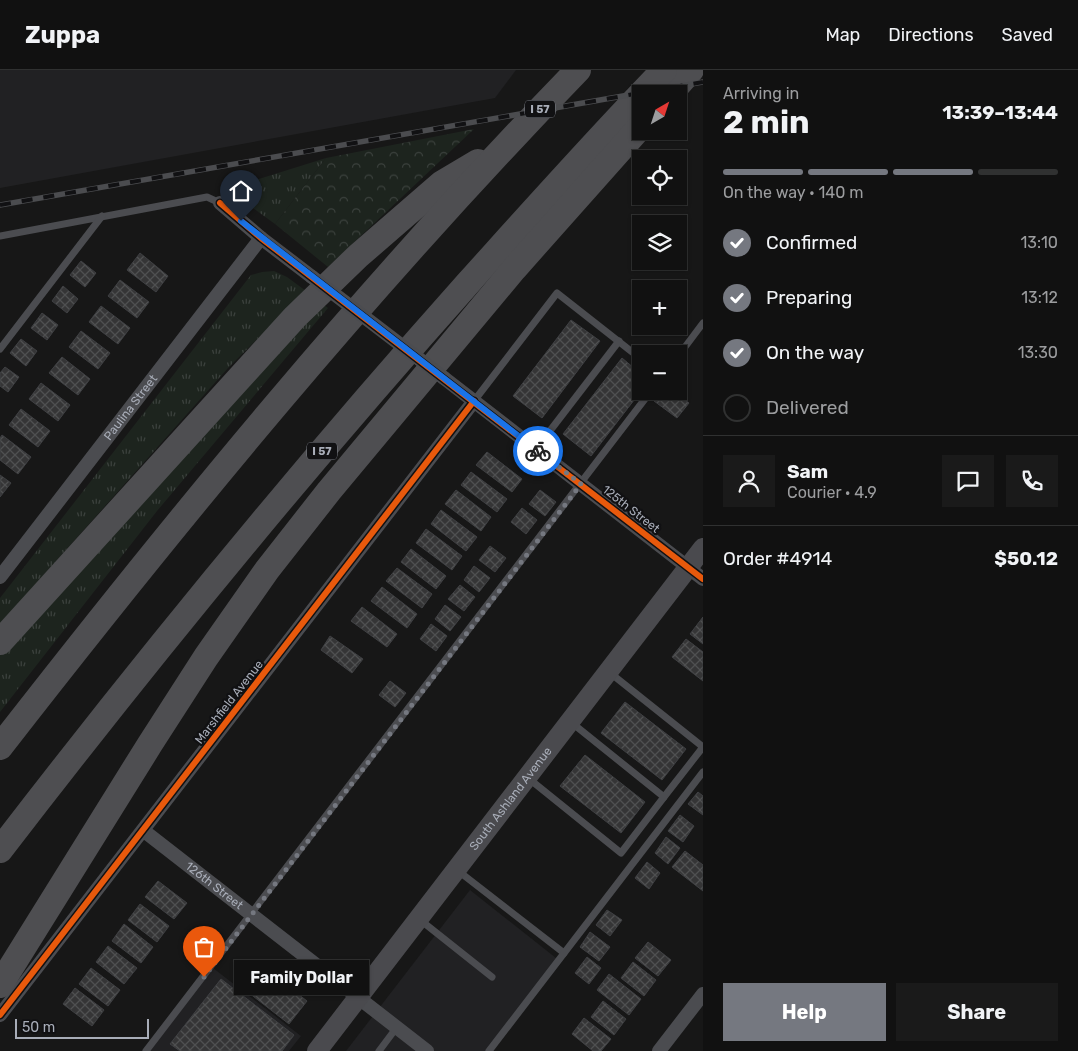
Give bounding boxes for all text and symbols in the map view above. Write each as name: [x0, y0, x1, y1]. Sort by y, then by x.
text: Zuppa: [25, 21, 100, 49]
text: Map: [825, 24, 860, 46]
text: Directions: [888, 24, 974, 46]
text: Saved: [1002, 24, 1053, 46]
text: Arriving in: [723, 84, 799, 103]
north arrow: [632, 85, 688, 140]
map controls: [632, 85, 687, 400]
road number: I 57: [525, 100, 555, 118]
text: 13:39–13:44: [942, 101, 1058, 124]
text: 2 min: [723, 103, 810, 141]
button: locate: [632, 150, 687, 205]
pin: [220, 170, 262, 221]
icon: home: [227, 177, 255, 205]
text: On the way · 140 m: [723, 183, 863, 202]
button: layers: [632, 215, 687, 270]
icon: check: [723, 229, 751, 257]
text: Confirmed: [766, 231, 857, 254]
text: 13:10: [1020, 233, 1058, 252]
button: +: [632, 280, 687, 335]
icon: check: [723, 284, 751, 312]
text: Preparing: [766, 286, 852, 309]
text: 13:12: [1021, 288, 1058, 307]
icon: check: [723, 339, 751, 367]
text: On the way: [766, 341, 864, 364]
text: 13:30: [1018, 343, 1058, 362]
button: −: [632, 345, 687, 400]
street label: Paulina Street: [101, 372, 160, 443]
text: Delivered: [766, 396, 849, 419]
courier: [513, 426, 563, 476]
icon: bike: [524, 437, 552, 465]
road number: I 57: [307, 442, 337, 460]
button: person: [723, 455, 775, 507]
button: chat: [942, 455, 994, 507]
button: phone: [1006, 455, 1058, 507]
text: Sam: [787, 460, 828, 483]
street label: 125th Street: [600, 482, 663, 536]
text: Courier · 4.9: [787, 483, 877, 502]
text: Order #4914: [723, 547, 832, 570]
text: $50.12: [994, 547, 1058, 570]
street label: Marshfield Avenue: [192, 657, 266, 747]
street label: South Ashland Avenue: [467, 744, 555, 853]
street label: 126th Street: [183, 859, 246, 913]
pin: [183, 926, 225, 977]
icon: bag: [190, 933, 218, 961]
callout: Family Dollar: [234, 960, 369, 994]
text: Family Dollar: [250, 968, 353, 987]
button: Help: [723, 983, 886, 1041]
button: Share: [896, 983, 1058, 1041]
scale bar: [15, 1016, 149, 1039]
text: 50 m: [22, 1019, 55, 1036]

